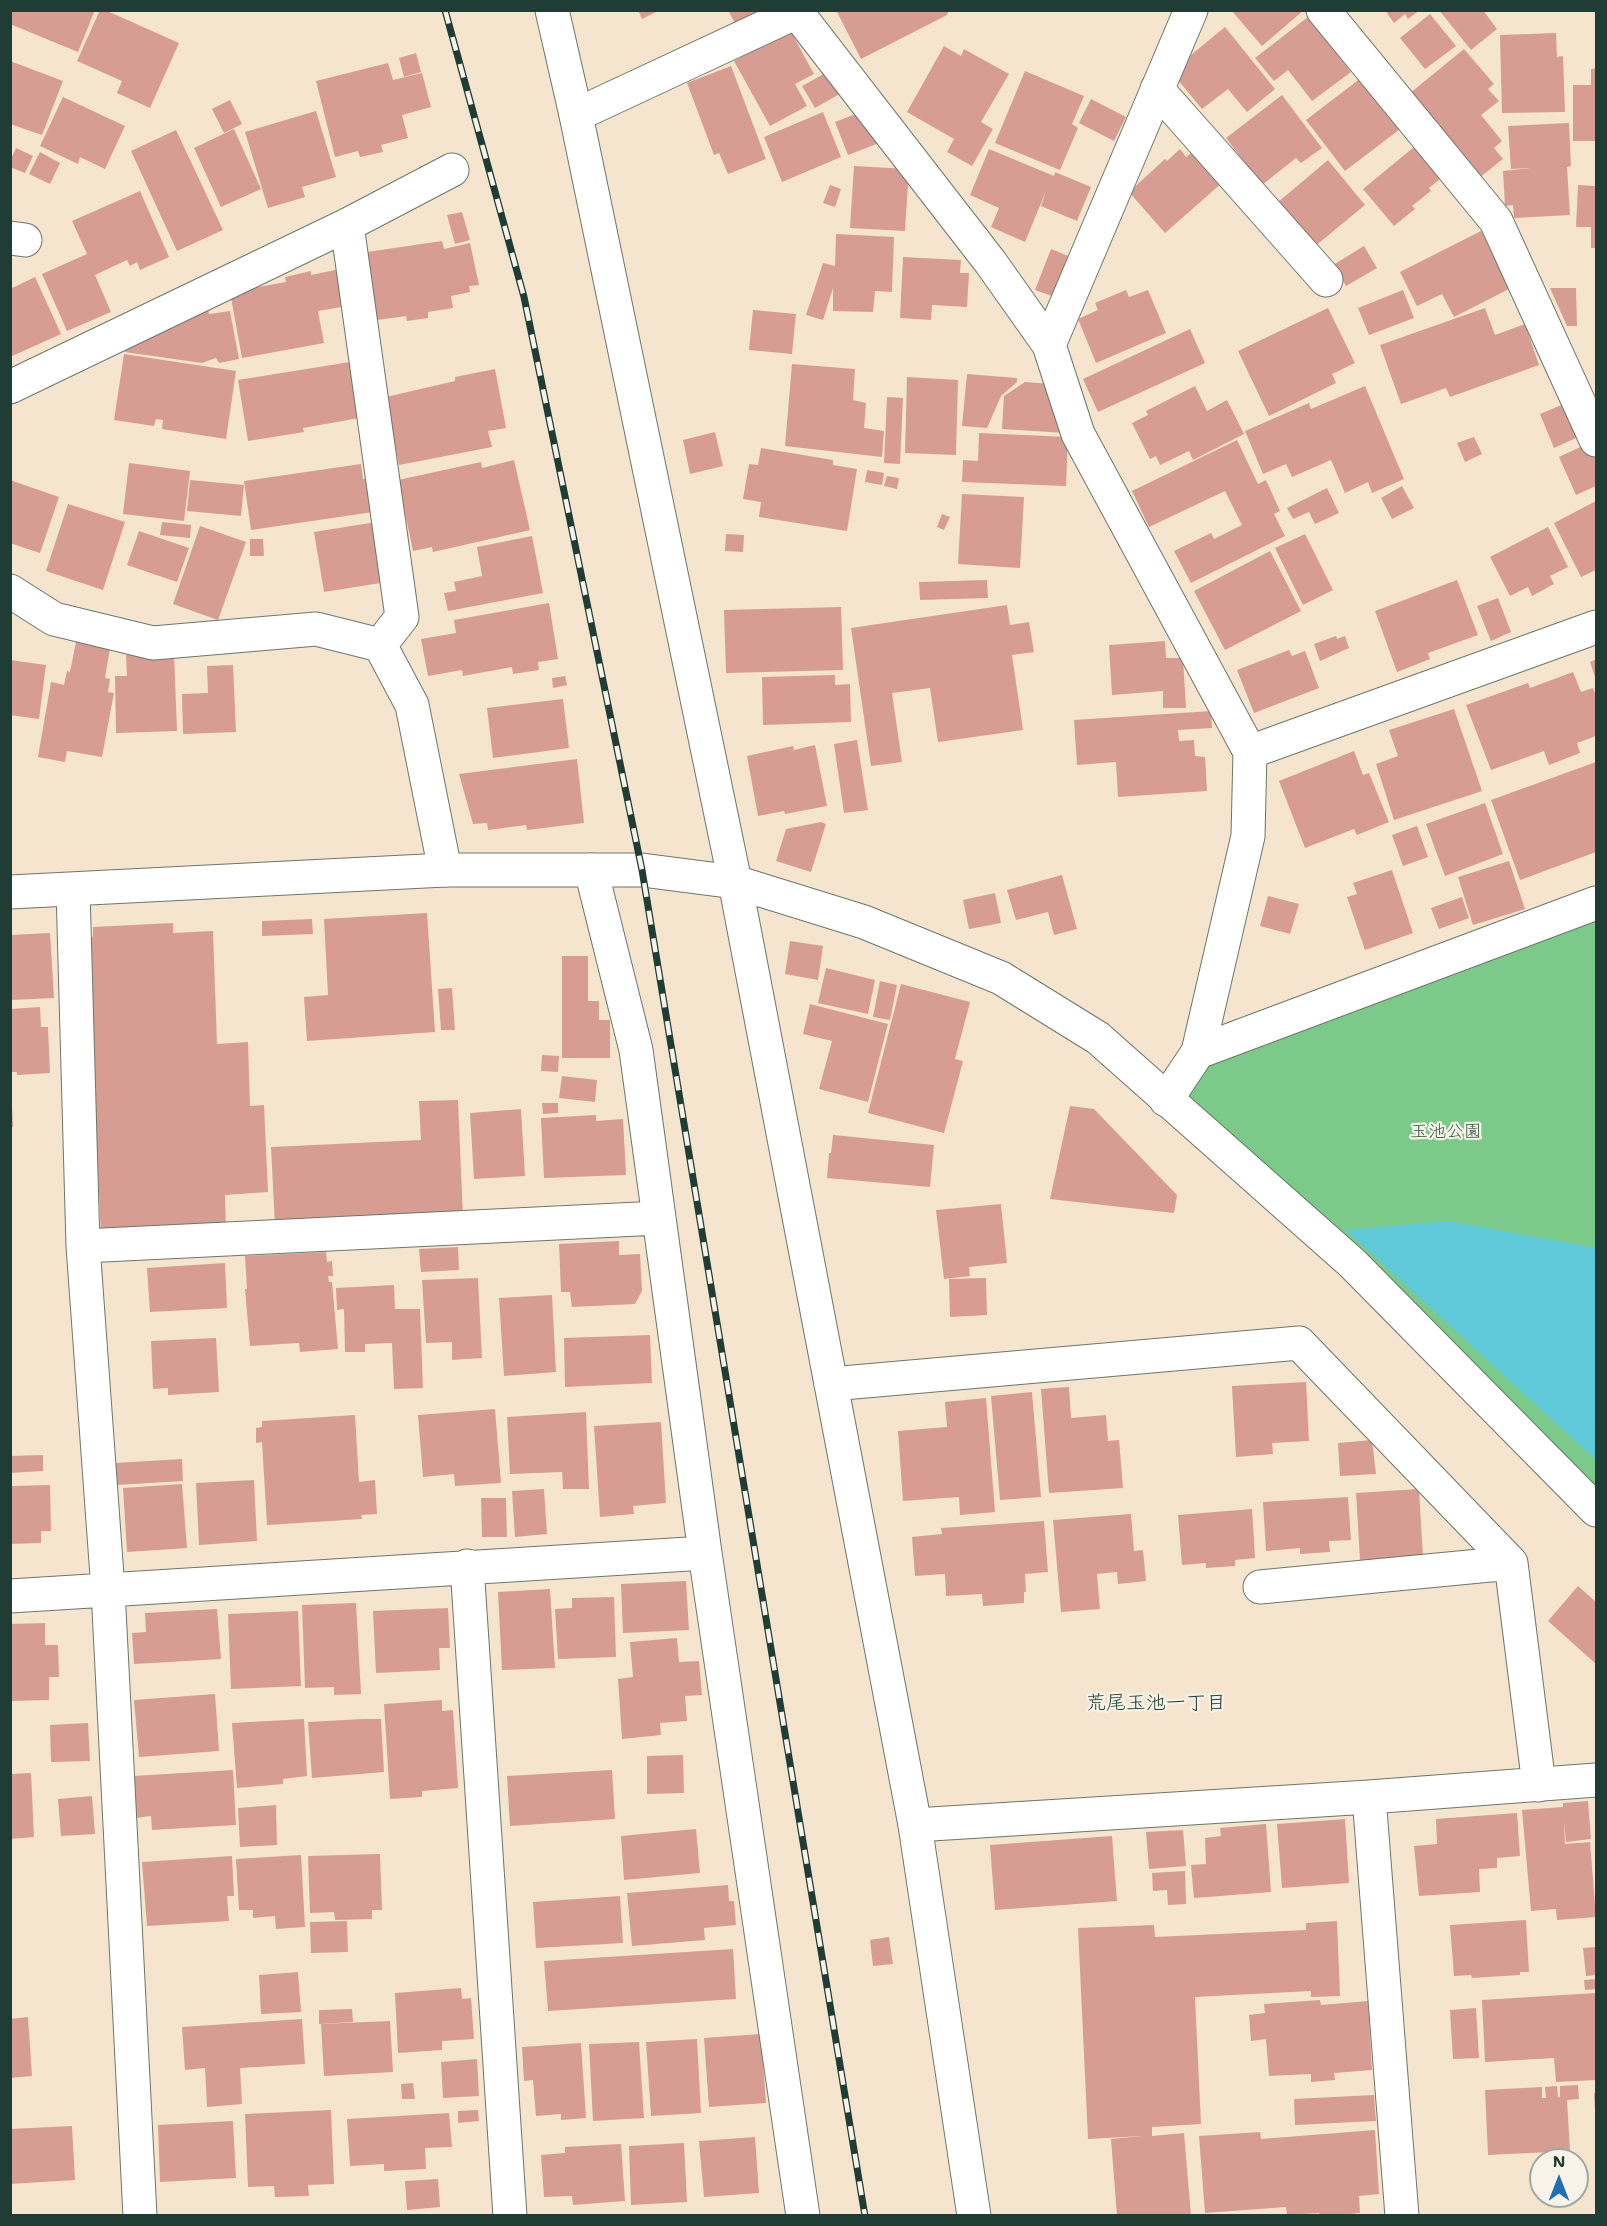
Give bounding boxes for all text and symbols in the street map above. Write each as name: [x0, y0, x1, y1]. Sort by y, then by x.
park label: 玉池公園: [1410, 1121, 1482, 1143]
district label: 荒尾玉池一丁目: [1086, 1692, 1226, 1716]
north arrow: [1529, 2148, 1589, 2208]
text: N: [1553, 2151, 1565, 2172]

